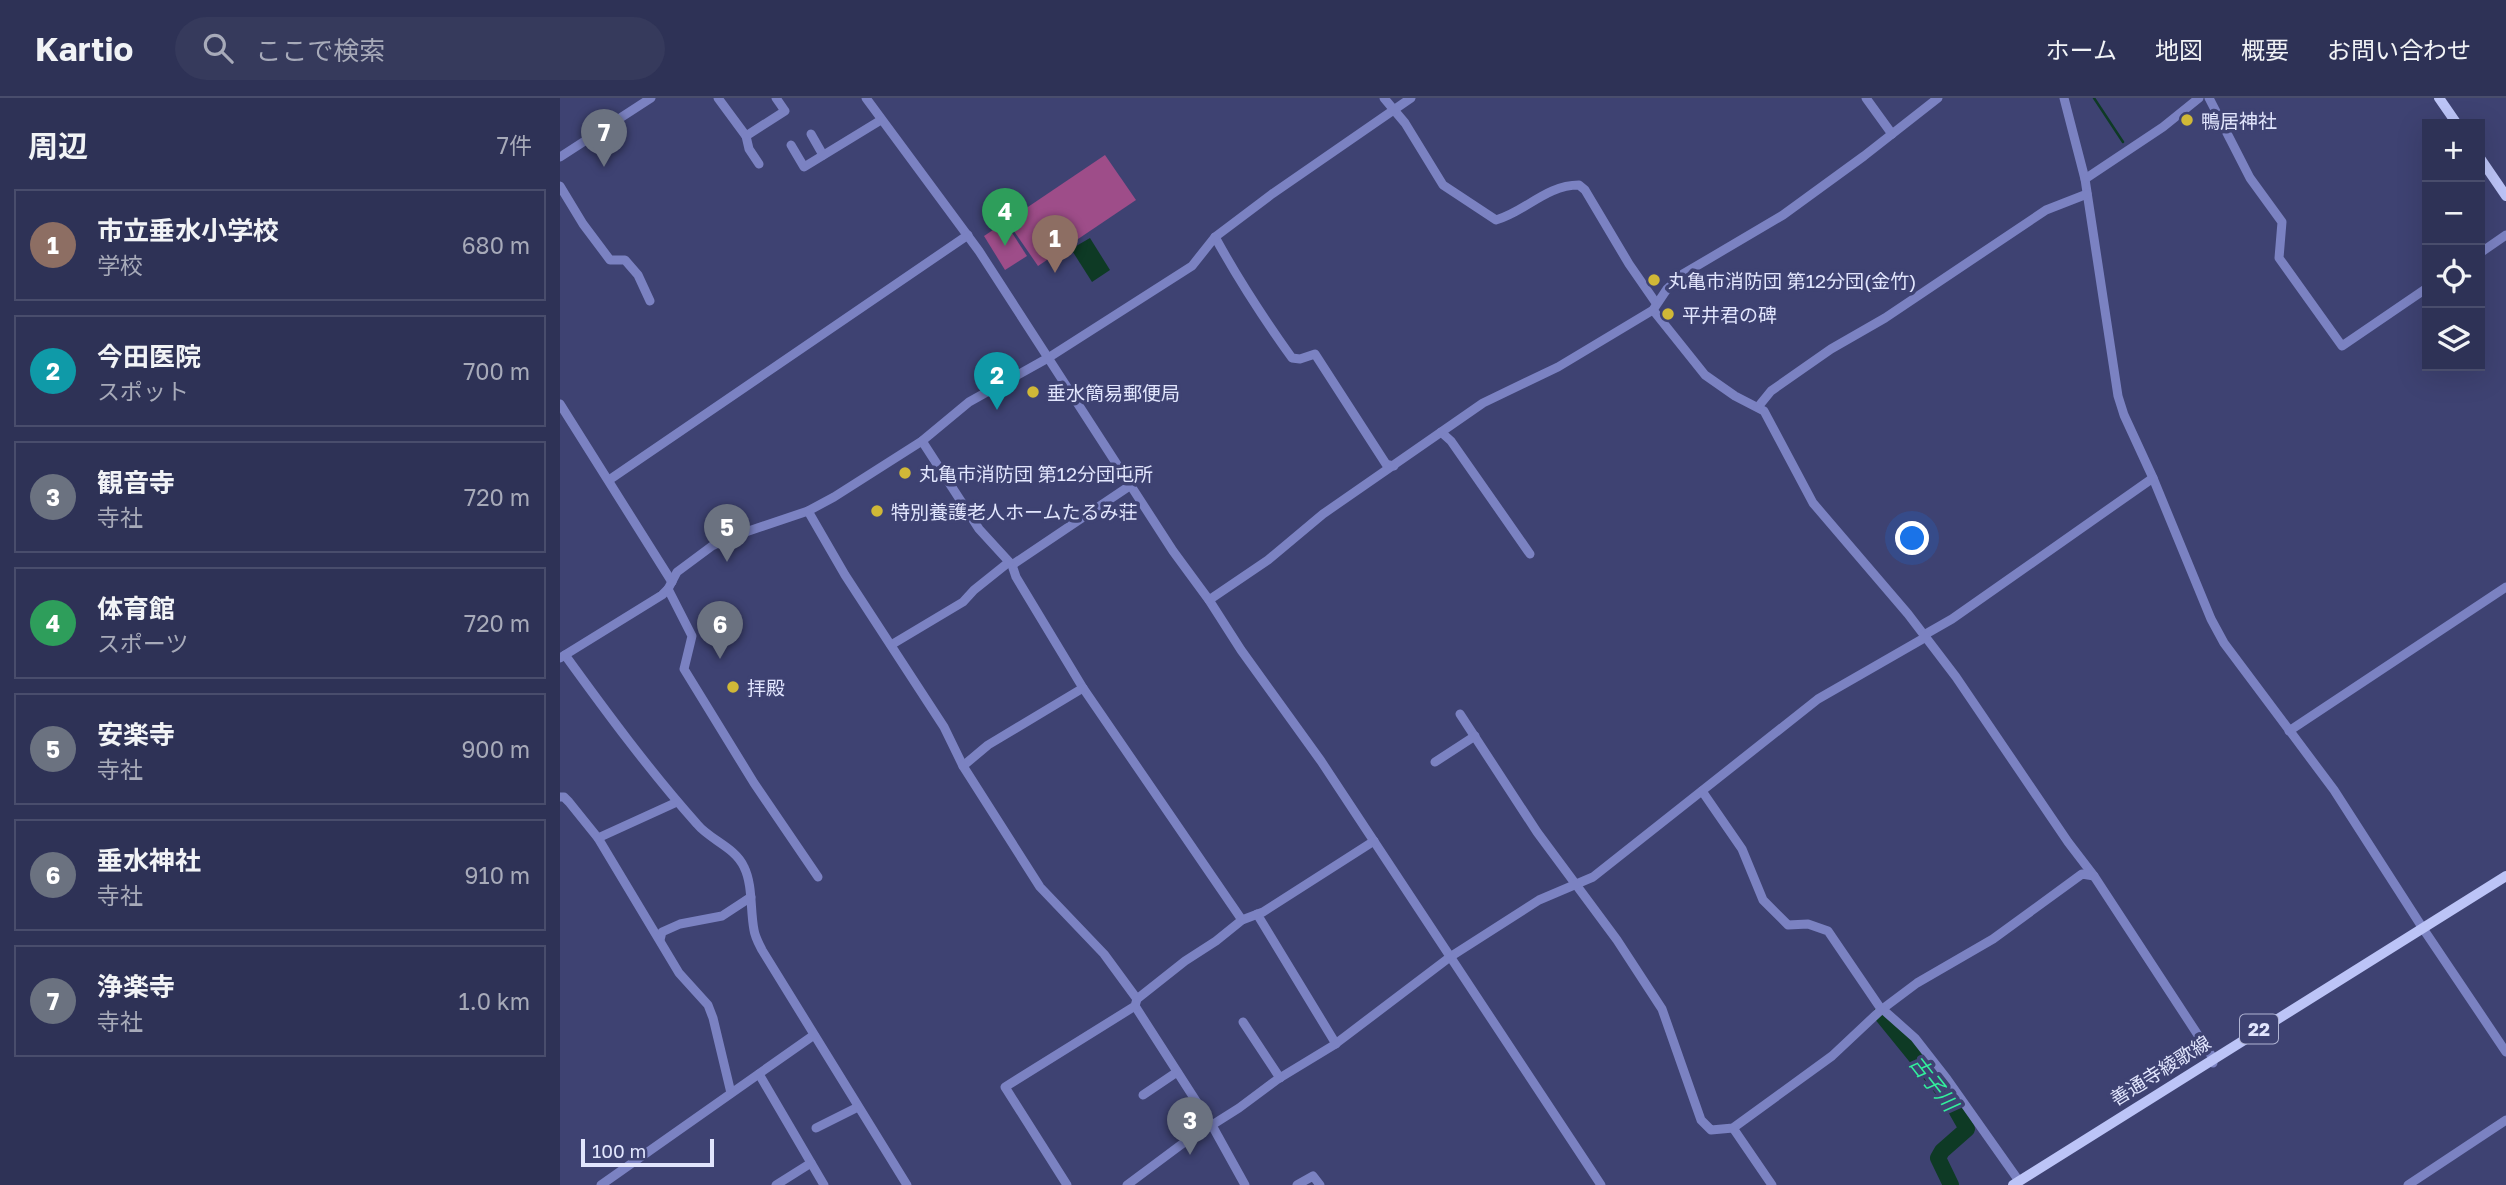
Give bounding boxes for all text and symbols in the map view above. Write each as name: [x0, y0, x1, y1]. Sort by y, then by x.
search box: [175, 17, 665, 80]
text: Kartio: [35, 29, 133, 68]
icon: search: [199, 29, 237, 67]
text: ここで検索: [255, 35, 385, 66]
text: ホーム: [2046, 35, 2117, 64]
text: 地図: [2155, 35, 2203, 64]
text: 概要: [2241, 35, 2289, 64]
text: お問い合わせ: [2327, 35, 2471, 64]
pin: 7: [581, 109, 627, 167]
place label: 鴨居神社: [2201, 109, 2277, 132]
marker: 鴨居神社: [2179, 112, 2195, 128]
map controls: [2422, 119, 2485, 371]
button: +: [2422, 119, 2485, 182]
text: 周辺: [28, 128, 88, 164]
text: 7件: [497, 131, 532, 159]
button: −: [2422, 182, 2485, 245]
pin: 4: [982, 188, 1028, 246]
text: 市立垂水小学校: [97, 215, 279, 246]
pin: 1: [1032, 215, 1078, 273]
text: 1: [47, 231, 59, 259]
text: 680 m: [462, 231, 530, 259]
button: locate: [2422, 245, 2485, 308]
text: 学校: [97, 251, 143, 279]
place label: 丸亀市消防団 第12分団(金竹): [1668, 269, 1916, 292]
marker: 丸亀市消防団 第12分団(金竹): [1646, 272, 1662, 288]
place label: 平井君の碑: [1682, 303, 1777, 326]
marker: 平井君の碑: [1660, 306, 1676, 322]
button: layers: [2422, 308, 2485, 371]
text: 今田医院: [97, 341, 201, 372]
pin: 2: [974, 352, 1020, 410]
text: 2: [46, 357, 60, 385]
text: 700 m: [463, 357, 530, 385]
text: スポット: [97, 377, 189, 405]
place label: 垂水簡易郵便局: [1047, 381, 1180, 404]
marker: 垂水簡易郵便局: [1025, 384, 1041, 400]
place label: 丸亀市消防団 第12分団屯所: [919, 462, 1153, 485]
marker: 丸亀市消防団 第12分団屯所: [897, 465, 913, 481]
text: 観音寺: [97, 467, 175, 498]
text: 3: [46, 483, 60, 511]
text: 720 m: [464, 483, 530, 511]
place label: 特別養護老人ホームたるみ荘: [891, 500, 1137, 523]
text: 寺社: [97, 503, 143, 531]
marker: 特別養護老人ホームたるみ荘: [869, 503, 885, 519]
pin: 5: [704, 504, 750, 562]
your location: [1895, 521, 1929, 555]
text: 体育館: [97, 593, 175, 624]
pin: 6: [697, 601, 743, 659]
text: 4: [46, 609, 60, 637]
text: 720 m: [464, 609, 530, 637]
text: スポーツ: [97, 629, 189, 657]
place label: 拝殿: [747, 676, 785, 699]
marker: 拝殿: [725, 679, 741, 695]
text: 安楽寺: [97, 719, 175, 750]
text: 5: [46, 735, 60, 763]
text: 900 m: [461, 735, 530, 763]
text: 寺社: [97, 755, 143, 783]
text: 垂水神社: [97, 845, 201, 876]
text: 6: [46, 861, 60, 889]
text: 910 m: [465, 861, 530, 889]
text: 寺社: [97, 881, 143, 909]
text: 浄楽寺: [97, 971, 175, 1002]
text: 7: [47, 987, 59, 1015]
text: 1.0 km: [459, 987, 530, 1015]
text: 寺社: [97, 1007, 143, 1035]
road number: 22: [2240, 1014, 2278, 1044]
street label: 善通寺綾歌線: [2106, 1030, 2214, 1110]
water label: 古子川: [1904, 1050, 1965, 1117]
pin: 3: [1167, 1097, 1213, 1155]
scale bar: [581, 1136, 714, 1168]
text: 100 m: [592, 1139, 646, 1162]

